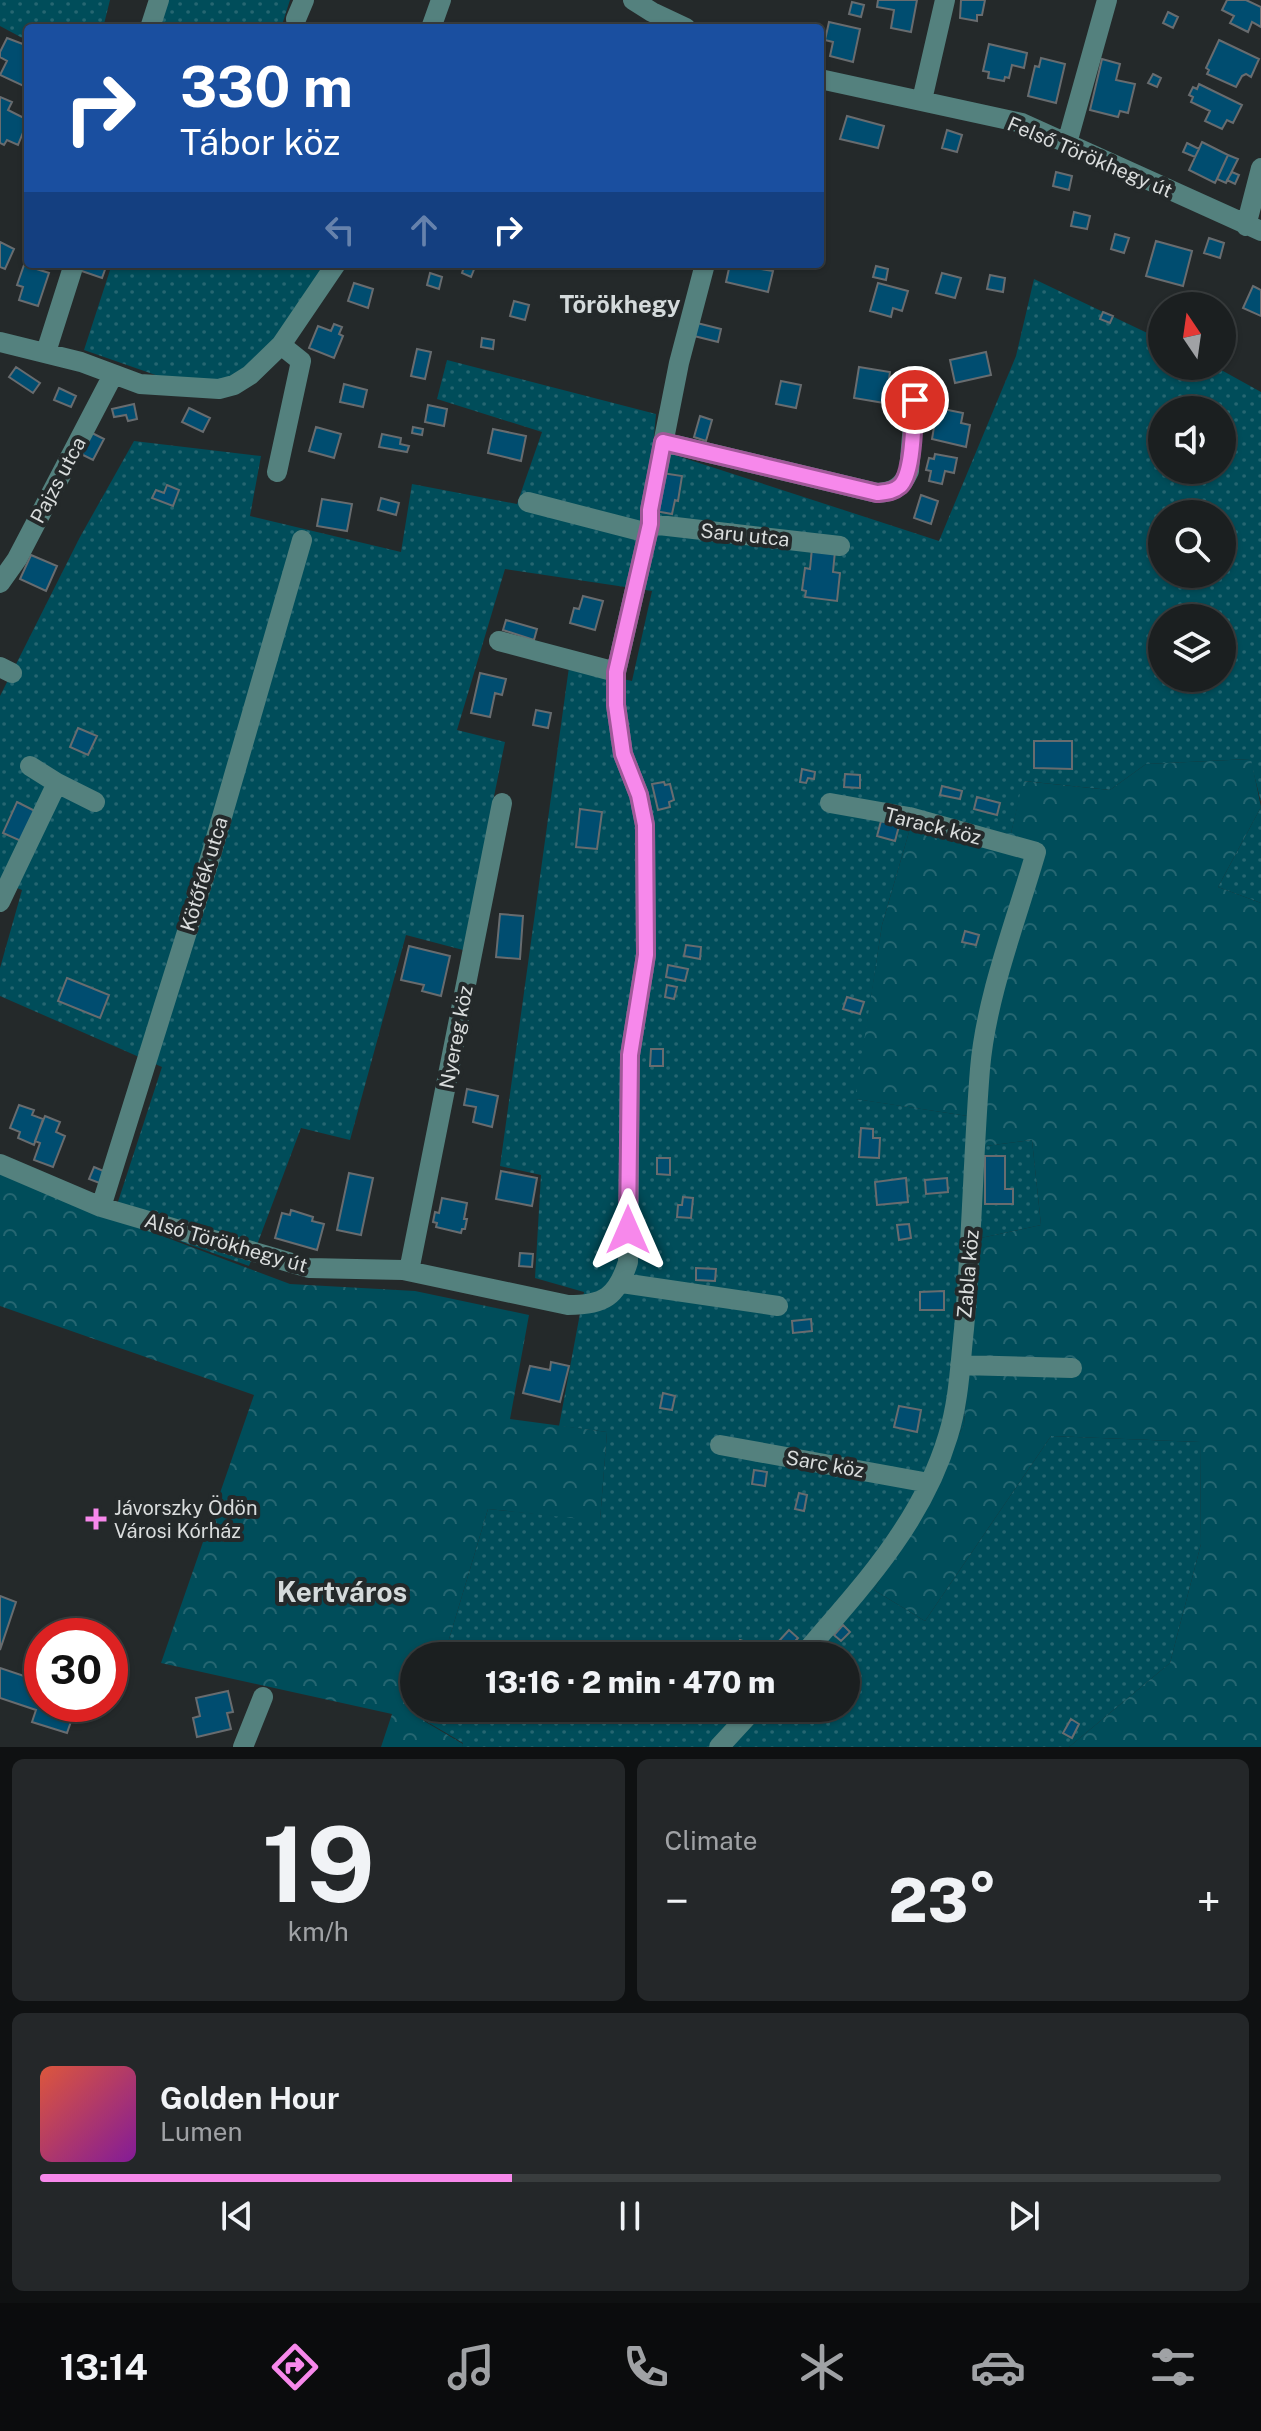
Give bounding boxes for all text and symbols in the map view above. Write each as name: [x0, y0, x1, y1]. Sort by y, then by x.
text: 330 m: [180, 54, 353, 120]
icon: right: [48, 56, 152, 160]
street label: Felső Törökhegy út: [1004, 111, 1176, 203]
text: Tábor köz: [180, 121, 340, 163]
icon: left: [318, 208, 362, 252]
icon: ahead: [402, 208, 446, 252]
icon: right: [486, 208, 530, 252]
district label: Törökhegy: [559, 290, 681, 318]
north arrow: [1148, 292, 1236, 380]
map controls: [1148, 292, 1236, 692]
pin: [881, 366, 949, 434]
icon: arrive: [893, 378, 937, 422]
button: sound: [1148, 396, 1236, 484]
street label: Pajzs utca: [25, 433, 91, 527]
button: search: [1148, 500, 1236, 588]
street label: Saru utca: [699, 518, 791, 552]
button: layers: [1148, 604, 1236, 692]
street label: Tarack köz: [882, 802, 984, 850]
street label: Kötőfék utca: [175, 814, 233, 934]
street label: Nyereg köz: [434, 983, 478, 1091]
position arrow: [586, 1188, 670, 1272]
street label: Alsó Törökhegy út: [142, 1208, 310, 1278]
street label: Zabla köz: [952, 1229, 984, 1319]
street label: Sarc köz: [784, 1445, 866, 1483]
place label: Jávorszky Ödön Városi Kórház: [114, 1495, 257, 1543]
marker: Jávorszky Ödön Városi Kórház: [85, 1508, 107, 1530]
district label: Kertváros: [277, 1575, 407, 1608]
speed limit sign: 30: [24, 1618, 128, 1722]
text: 13:16 · 2 min · 470 m: [485, 1664, 775, 1700]
text: 19: [262, 1803, 375, 1925]
text: Climate: [665, 1825, 758, 1856]
text: 23°: [888, 1865, 997, 1936]
text: −: [665, 1875, 689, 1927]
text: +: [1197, 1875, 1221, 1927]
text: km/h: [288, 1916, 349, 1947]
text: Golden Hour: [160, 2080, 339, 2116]
text: Lumen: [160, 2116, 243, 2147]
icon: previous: [215, 2194, 259, 2238]
icon: pause: [608, 2194, 652, 2238]
icon: next: [1002, 2194, 1046, 2238]
icon: directions: [267, 2339, 323, 2395]
icon: music: [443, 2339, 499, 2395]
icon: phone: [618, 2339, 674, 2395]
icon: climate: [794, 2339, 850, 2395]
icon: car: [970, 2339, 1026, 2395]
icon: filters: [1145, 2339, 1201, 2395]
text: 13:14: [60, 2346, 148, 2388]

